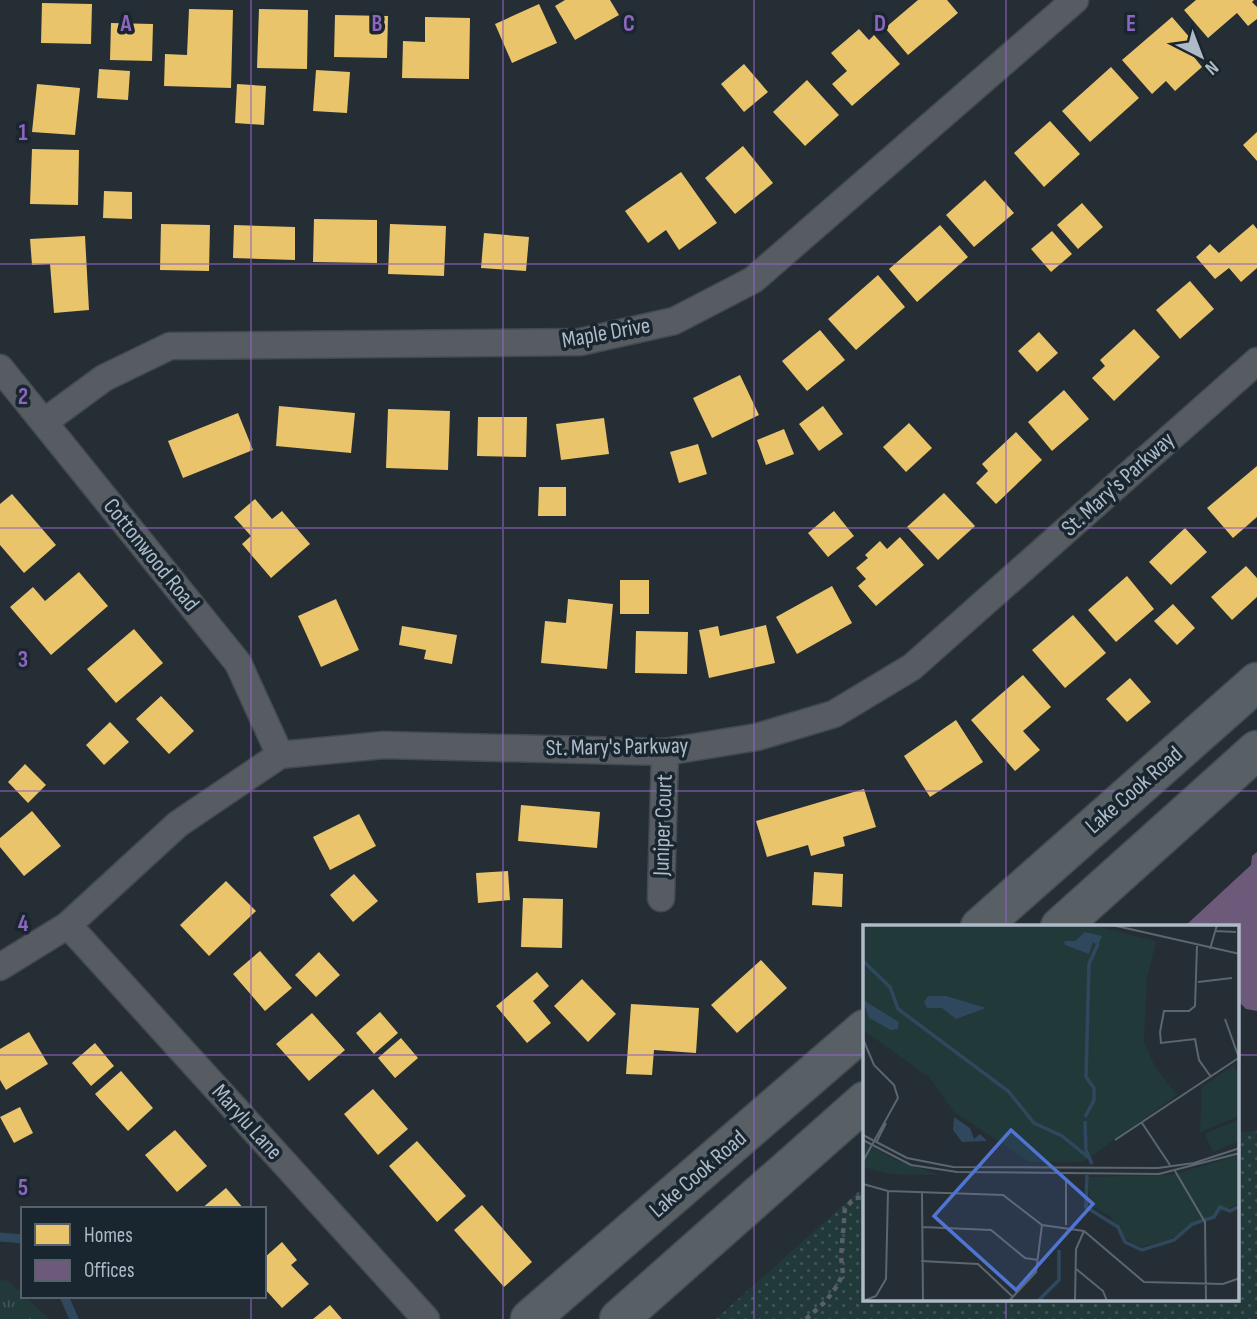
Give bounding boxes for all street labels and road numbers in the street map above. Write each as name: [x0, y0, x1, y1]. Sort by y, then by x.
street label: Maple Drive: [560, 311, 652, 355]
street label: St. Mary's Parkway: [1056, 426, 1180, 542]
street label: Cottonwood Road: [97, 493, 205, 617]
street label: St. Mary's Parkway: [545, 732, 689, 762]
street label: Lake Cook Road: [1080, 740, 1188, 840]
street label: Juniper Court: [647, 774, 679, 877]
street label: Marylu Lane: [206, 1078, 288, 1166]
street label: Lake Cook Road: [644, 1124, 752, 1224]

